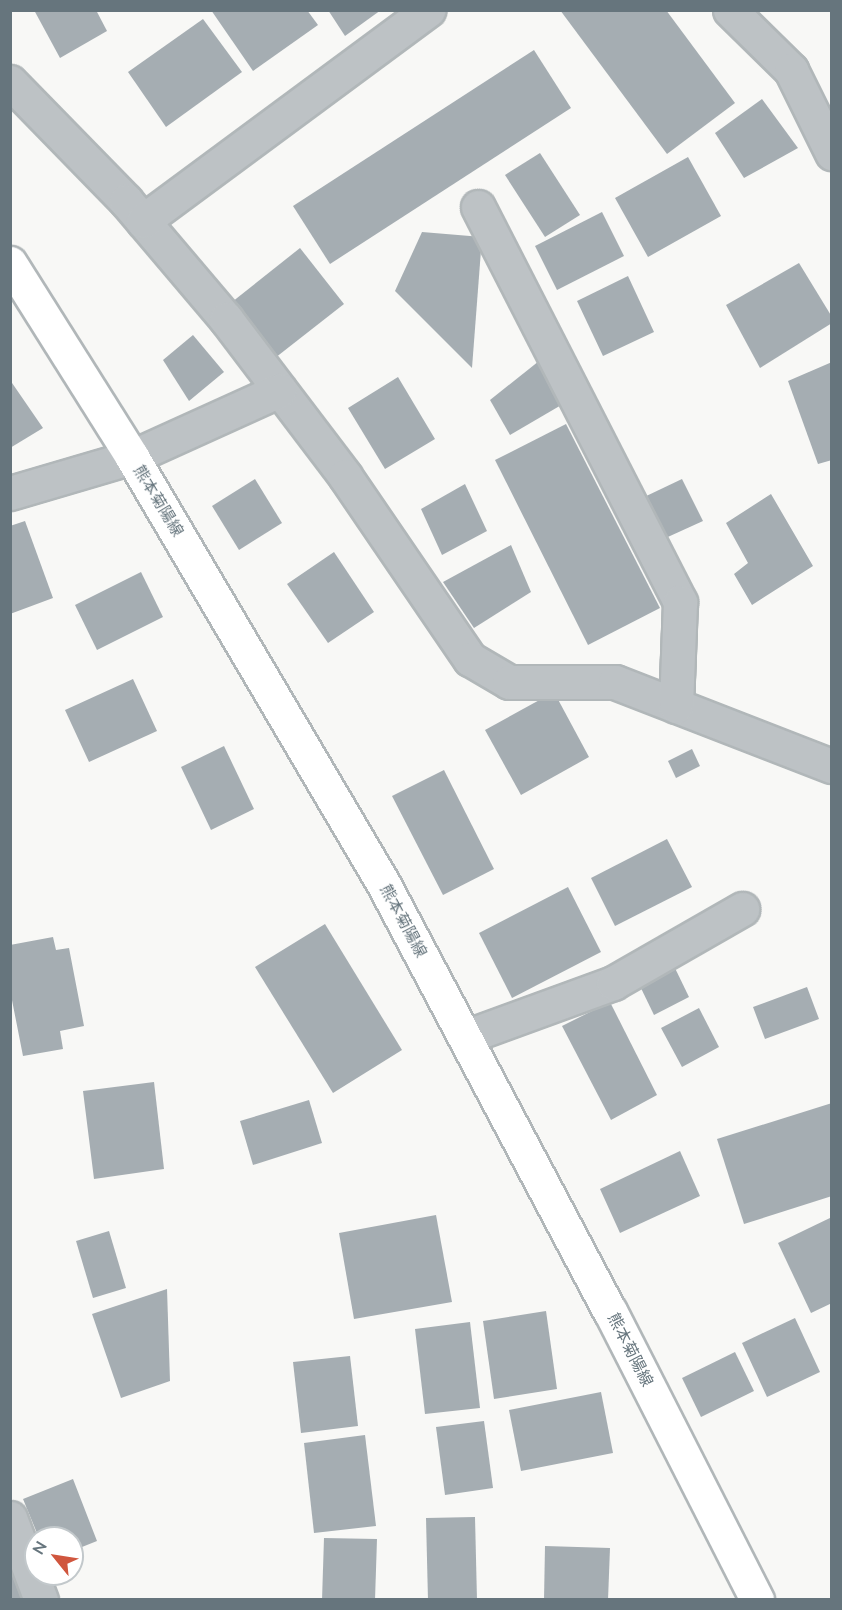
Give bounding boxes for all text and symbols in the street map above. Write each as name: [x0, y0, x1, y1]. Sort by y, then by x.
street label: 熊本菊陽線: [129, 462, 187, 540]
street label: 熊本菊陽線: [376, 881, 430, 961]
street label: 熊本菊陽線: [603, 1310, 657, 1390]
north arrow: [24, 1526, 84, 1586]
text: N: [28, 1537, 53, 1559]

